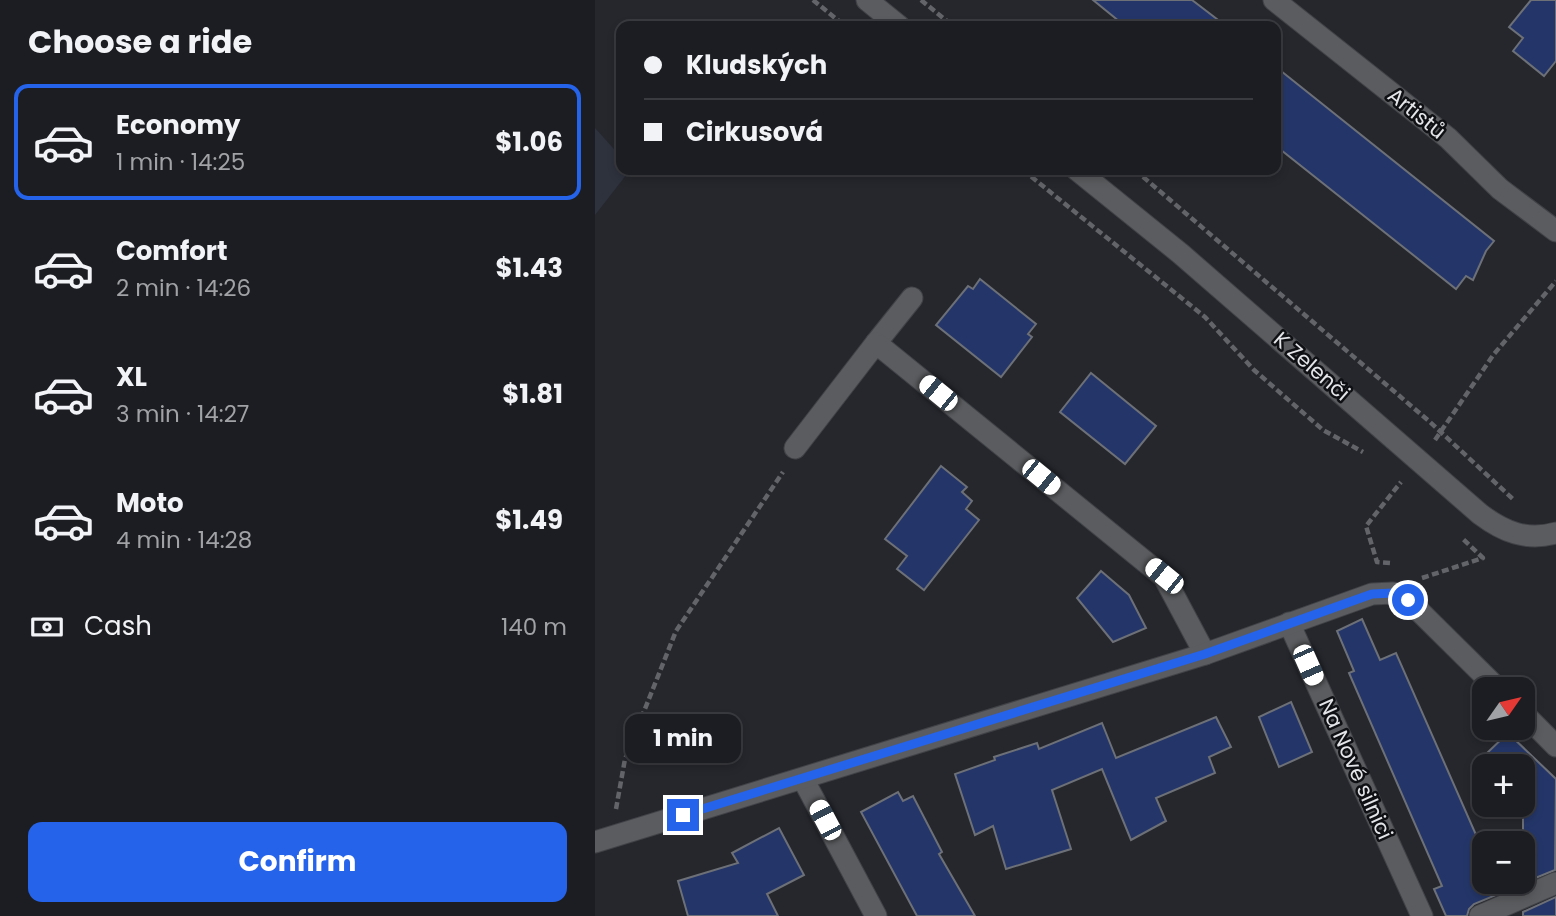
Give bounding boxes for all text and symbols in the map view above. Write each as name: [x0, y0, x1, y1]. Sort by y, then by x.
text: Choose a ride: [28, 19, 252, 64]
text: Kludských: [686, 47, 827, 83]
street label: Artistů: [1382, 81, 1452, 145]
text: Economy: [116, 107, 240, 143]
icon: car: [32, 111, 95, 174]
text: Cirkusová: [686, 114, 823, 150]
text: $1.06: [495, 124, 563, 160]
text: 1 min · 14:25: [116, 146, 245, 178]
text: Comfort: [116, 233, 228, 269]
icon: car: [32, 237, 95, 300]
text: $1.43: [495, 250, 563, 286]
text: 2 min · 14:26: [116, 272, 251, 304]
street label: K Zelenči: [1268, 325, 1356, 407]
text: XL: [116, 359, 147, 395]
icon: car: [32, 363, 95, 426]
car: [916, 372, 961, 414]
text: $1.81: [502, 376, 563, 412]
text: 3 min · 14:27: [116, 398, 249, 430]
car: [1019, 456, 1064, 498]
text: Moto: [116, 485, 184, 521]
icon: car: [32, 489, 95, 552]
text: $1.49: [495, 502, 563, 538]
text: 4 min · 14:28: [116, 524, 252, 556]
car: [1142, 555, 1187, 597]
route start: [1392, 584, 1424, 616]
icon: cash: [28, 608, 66, 646]
text: Cash: [84, 608, 152, 644]
text: 140 m: [501, 611, 567, 643]
car: [1290, 642, 1327, 688]
north arrow: [1472, 677, 1535, 740]
map controls: [1472, 677, 1535, 894]
street label: Na Nové silnici: [1312, 694, 1400, 844]
callout: 1 min: [625, 714, 741, 762]
text: 1 min: [653, 722, 713, 754]
button: +: [1472, 754, 1535, 817]
car: [806, 797, 845, 843]
route end: [667, 799, 699, 831]
button: Confirm: [28, 822, 567, 902]
button: −: [1472, 831, 1535, 894]

